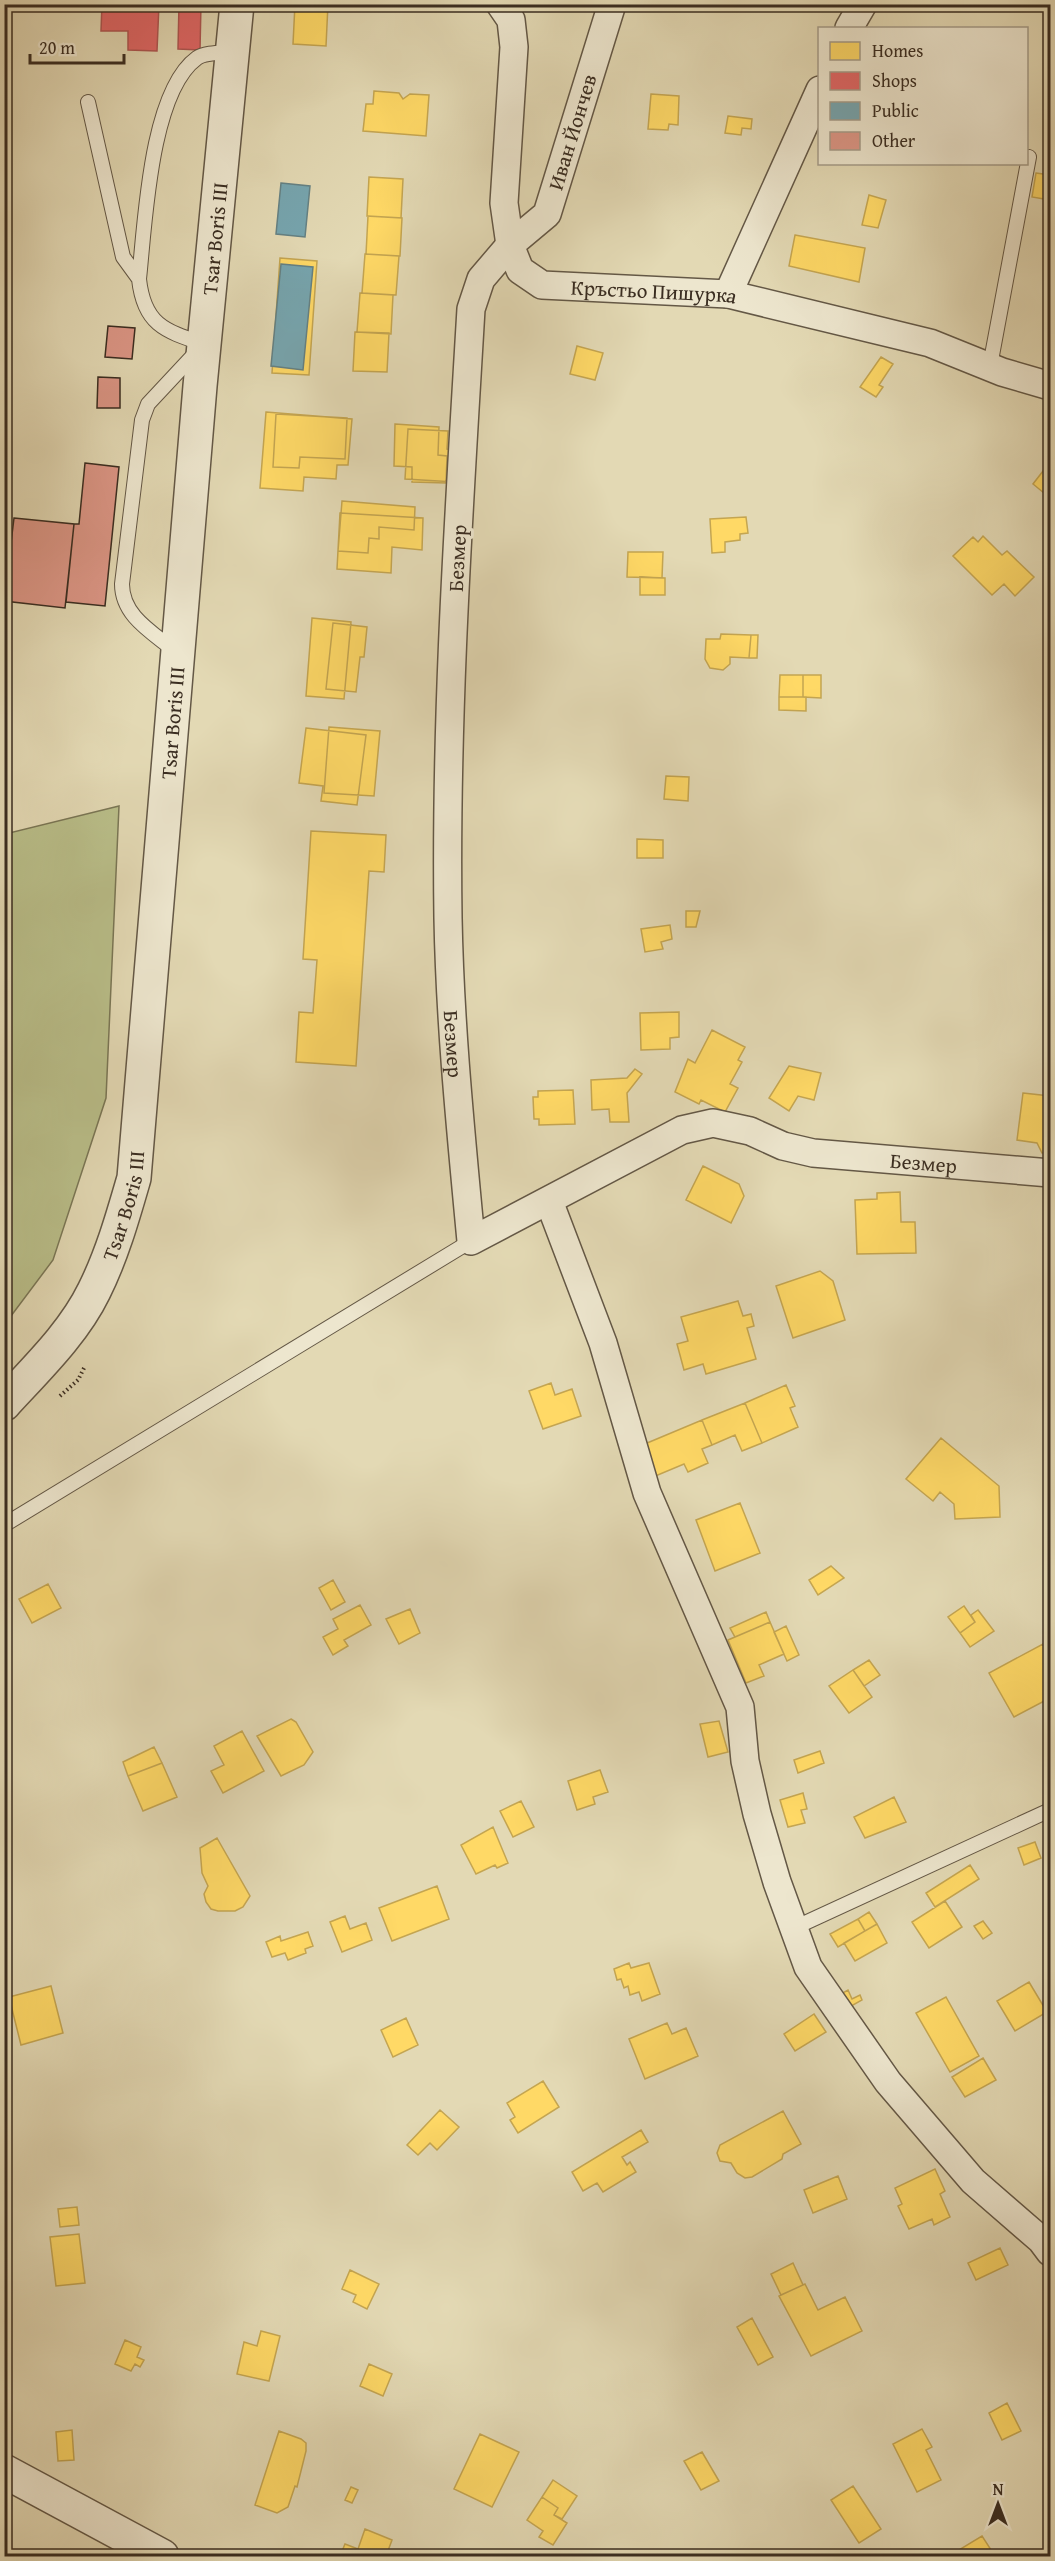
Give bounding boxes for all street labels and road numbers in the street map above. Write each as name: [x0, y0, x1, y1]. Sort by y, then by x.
street label: Иван Йончев: [540, 70, 604, 194]
street label: Tsar Boris III: [193, 181, 235, 296]
street label: Кръстьо Пишурка: [570, 271, 740, 311]
street label: Безмер: [440, 524, 474, 592]
street label: Tsar Boris III: [152, 665, 192, 780]
street label: Безмер: [436, 1009, 472, 1079]
street label: Безмер: [889, 1144, 958, 1181]
street label: Tsar Boris III: [93, 1149, 152, 1265]

